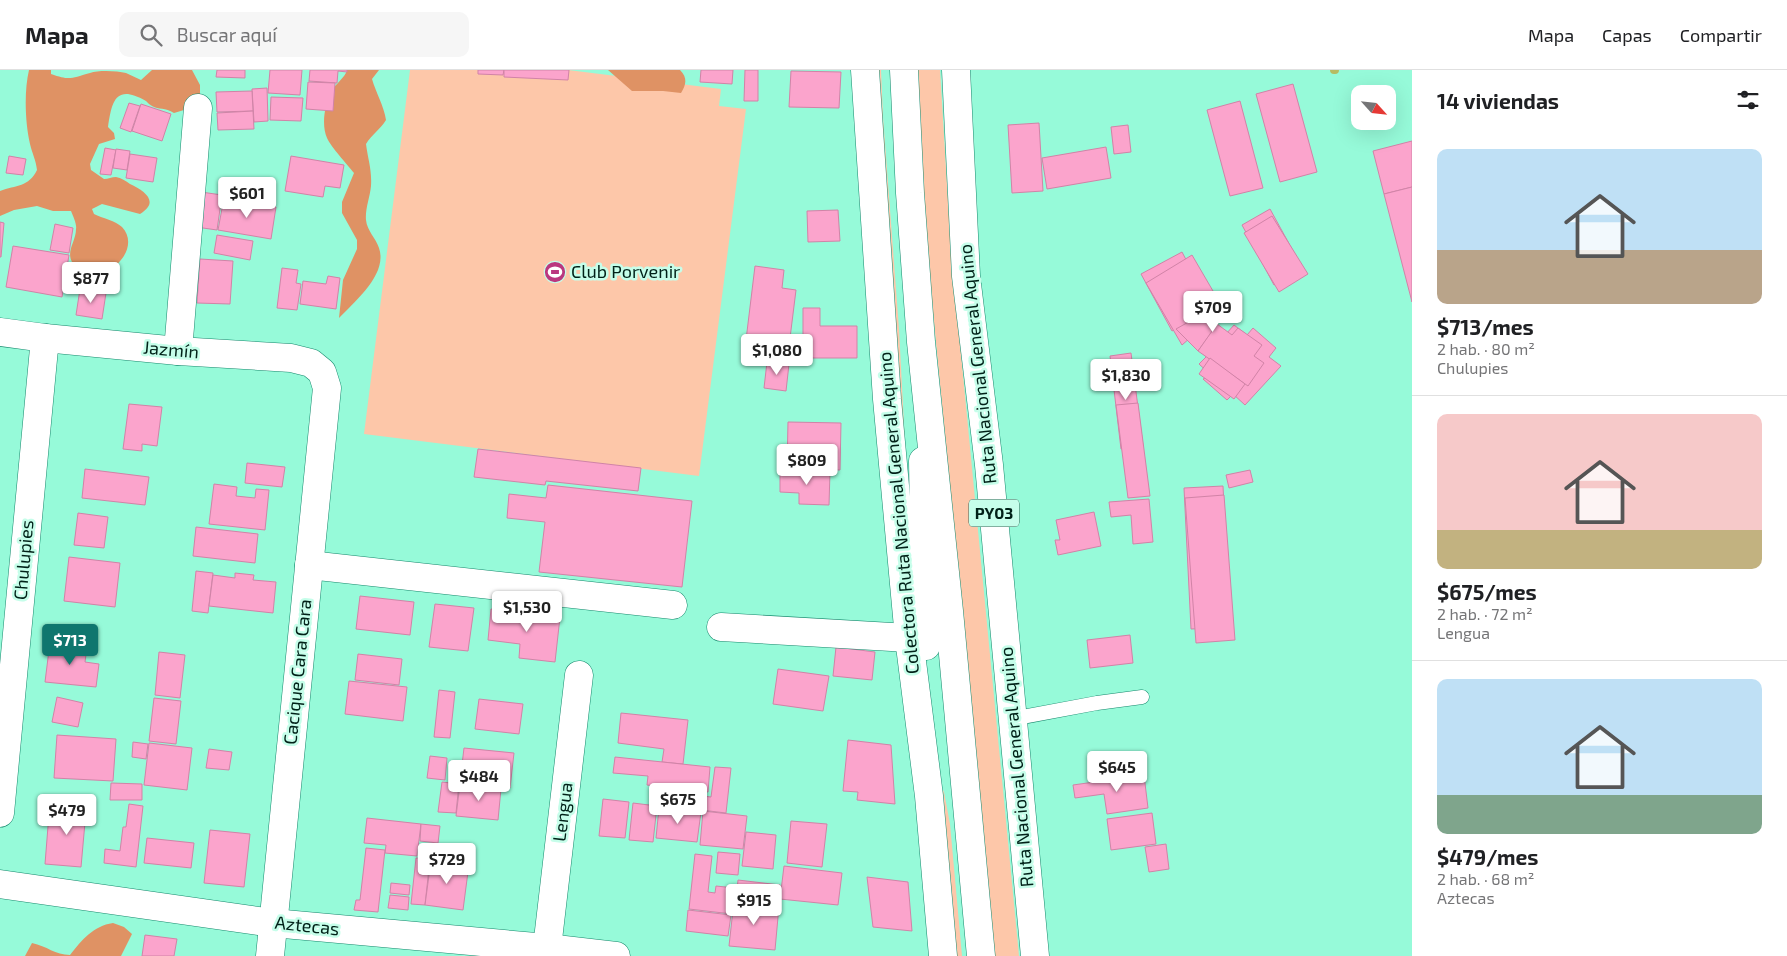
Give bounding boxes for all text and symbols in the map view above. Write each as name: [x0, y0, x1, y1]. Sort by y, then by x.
search box: [119, 12, 469, 57]
text: Mapa: [25, 20, 89, 49]
icon: search: [137, 21, 165, 49]
text: Buscar aquí: [177, 23, 277, 46]
text: Mapa: [1528, 24, 1574, 46]
text: Capas: [1602, 24, 1652, 46]
text: Compartir: [1680, 24, 1762, 46]
north arrow: [1351, 85, 1396, 130]
map controls: [1351, 85, 1396, 130]
icon: filters: [1734, 86, 1762, 114]
text: 14 viviendas: [1437, 88, 1559, 113]
pin: $601: [217, 176, 277, 219]
icon: home: [1555, 181, 1645, 271]
text: $601: [229, 183, 265, 202]
street label: Ruta Nacional General Aquino: [953, 243, 1001, 485]
sports icon: Club Porvenir: [543, 260, 567, 284]
place label: Club Porvenir: [571, 260, 680, 282]
pin: $877: [61, 262, 121, 304]
text: $877: [73, 268, 109, 287]
pin: $709: [1183, 290, 1243, 333]
text: $709: [1194, 297, 1232, 316]
text: $713/mes: [1437, 314, 1534, 339]
pin: $1,080: [736, 334, 818, 376]
street label: Jazmín: [142, 336, 200, 362]
text: 2 hab. · 80 m²: [1437, 339, 1535, 358]
text: $1,080: [752, 340, 802, 359]
street label: Colectora Ruta Nacional General Aquino: [873, 351, 923, 675]
pin: $1,830: [1085, 358, 1167, 401]
text: Chulupies: [1437, 358, 1508, 377]
text: $1,830: [1101, 365, 1151, 384]
pin: $809: [777, 444, 837, 486]
icon: home: [1555, 447, 1645, 537]
text: $809: [788, 450, 826, 469]
road number: PY03: [969, 499, 1019, 526]
street label: Chulupies: [9, 519, 37, 601]
text: $675/mes: [1437, 579, 1537, 604]
pin: $1,530: [486, 590, 568, 633]
text: $1,530: [503, 597, 551, 616]
street label: Cacique Cara Cara: [278, 598, 316, 746]
text: 2 hab. · 72 m²: [1437, 604, 1533, 623]
text: Lengua: [1437, 623, 1490, 642]
pin: $713: [40, 624, 100, 666]
text: $713: [53, 630, 87, 649]
street label: Ruta Nacional General Aquino: [995, 646, 1037, 888]
icon: home: [1555, 712, 1645, 802]
pin: $645: [1087, 750, 1147, 793]
text: $645: [1098, 757, 1136, 776]
pin: $484: [449, 760, 509, 802]
text: $484: [459, 766, 499, 785]
street label: Lengua: [547, 781, 577, 843]
pin: $675: [648, 782, 708, 825]
text: $675: [660, 789, 696, 808]
pin: $479: [37, 794, 97, 836]
text: $479: [48, 800, 86, 819]
pin: $729: [417, 842, 477, 885]
text: $479/mes: [1437, 844, 1538, 869]
text: $729: [429, 849, 465, 868]
text: 2 hab. · 68 m²: [1437, 869, 1534, 888]
pin: $915: [724, 884, 784, 926]
text: Aztecas: [1437, 888, 1495, 907]
text: $915: [737, 890, 771, 909]
street label: Aztecas: [274, 911, 340, 939]

